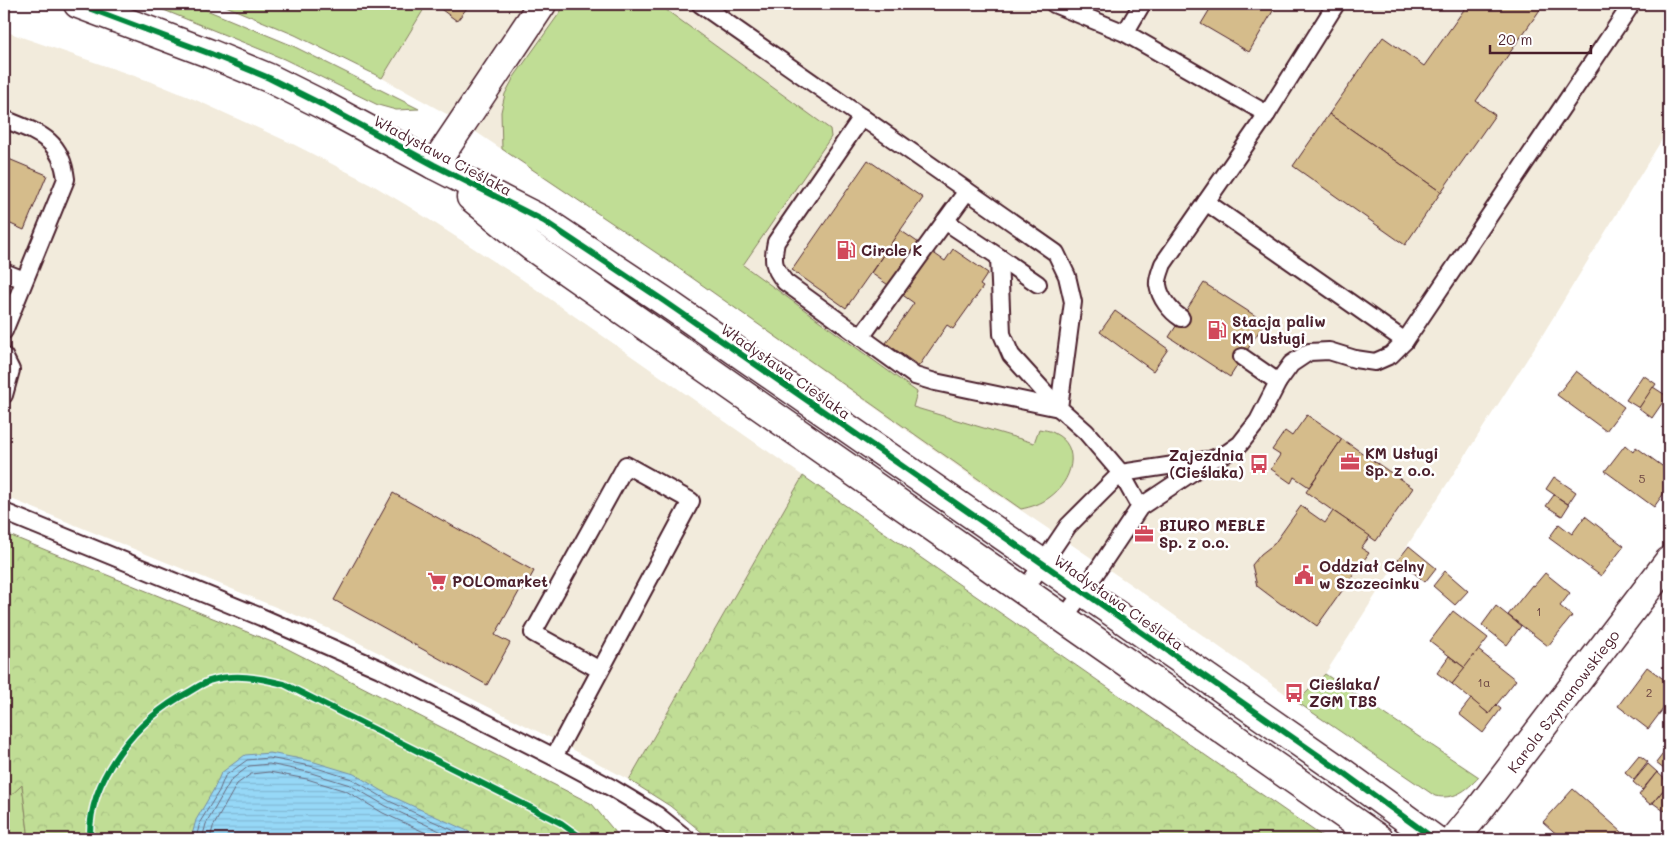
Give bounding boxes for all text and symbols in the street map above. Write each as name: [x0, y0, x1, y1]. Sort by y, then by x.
scale bar: [1490, 22, 1592, 54]
text: 20 m: [1498, 29, 1532, 49]
street label: Władysława Cieślaka: [370, 110, 516, 200]
fuel station icon: Circle K: [835, 239, 857, 261]
place label: Circle K: [861, 240, 922, 260]
place label: Stacja paliw KM Usługi: [1232, 311, 1326, 348]
street label: Władysława Cieślaka: [717, 319, 855, 423]
fuel station icon: Stacja paliw KM Usługi: [1206, 319, 1228, 341]
place label: KM Usługi Sp. z o.o.: [1365, 443, 1439, 480]
place label: Zajezdnia (Cieślaka): [1169, 445, 1244, 482]
office icon: KM Usługi Sp. z o.o.: [1339, 451, 1361, 473]
bus stop icon: Zajezdnia (Cieślaka): [1248, 453, 1270, 475]
house number: 5: [1639, 470, 1646, 486]
place label: BIURO MEBLE Sp. z o.o.: [1159, 515, 1265, 552]
office icon: BIURO MEBLE Sp. z o.o.: [1133, 523, 1155, 545]
street label: Władysława Cieślaka: [1050, 550, 1188, 654]
place label: Oddział Celny w Szczecinku: [1319, 556, 1425, 593]
public building icon: Oddział Celny w Szczecinku: [1293, 564, 1315, 586]
supermarket icon: POLOmarket: [426, 570, 448, 592]
place label: POLOmarket: [452, 571, 548, 591]
house number: 1: [1536, 603, 1542, 619]
street label: Karola Szymanowskiego: [1503, 625, 1623, 777]
place label: Cieślaka/ ZGM TBS: [1309, 674, 1381, 711]
house number: 1a: [1478, 674, 1490, 690]
bus stop icon: Cieślaka/ ZGM TBS: [1283, 682, 1305, 704]
house number: 2: [1646, 684, 1652, 700]

